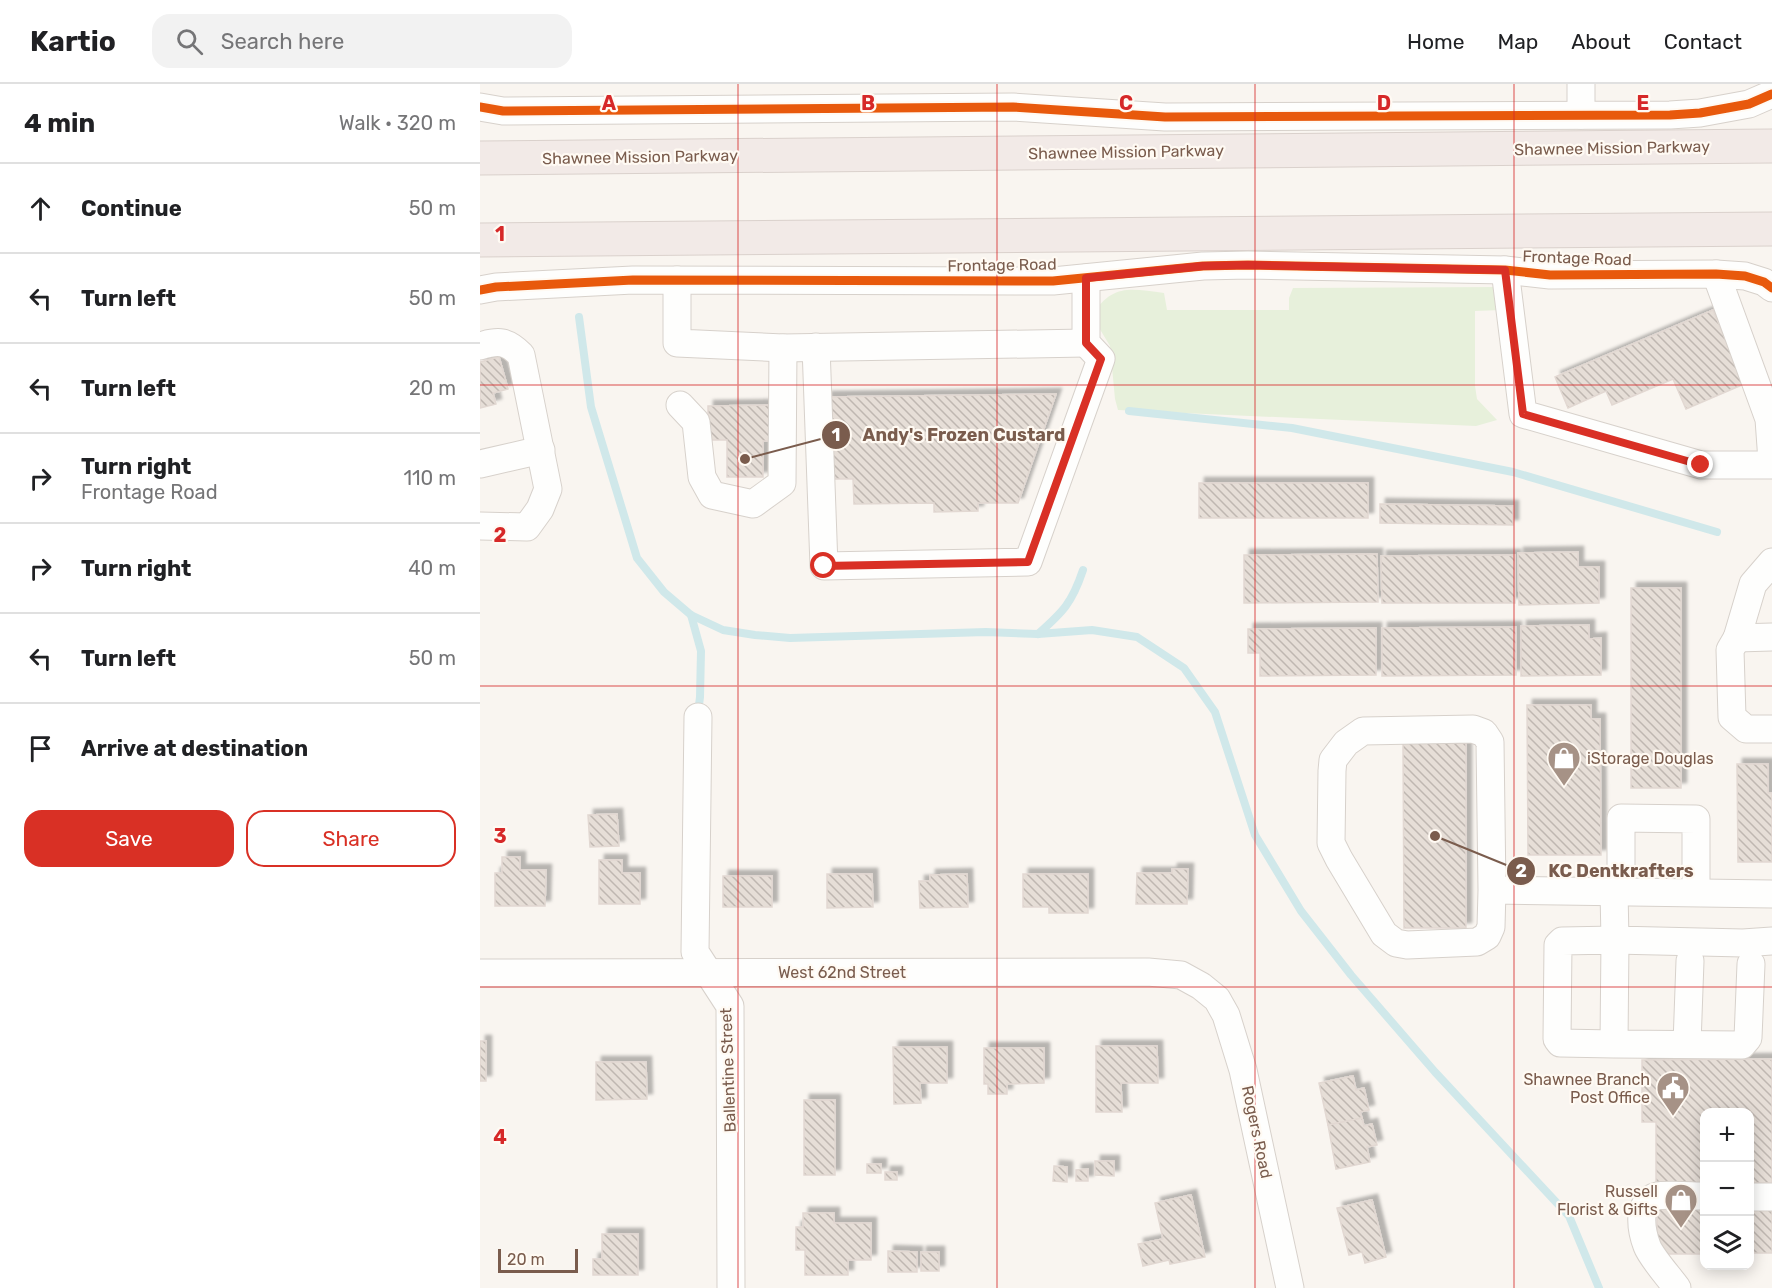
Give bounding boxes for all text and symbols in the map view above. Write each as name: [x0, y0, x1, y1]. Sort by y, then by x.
search box: [152, 14, 572, 68]
text: Kartio: [30, 25, 116, 58]
icon: search: [173, 25, 206, 58]
text: Search here: [221, 28, 344, 55]
text: Home: [1407, 29, 1464, 54]
text: Map: [1497, 29, 1538, 54]
text: About: [1571, 29, 1631, 54]
text: Contact: [1664, 29, 1742, 54]
text: A: [602, 91, 617, 115]
text: B: [861, 91, 875, 115]
text: C: [1119, 91, 1133, 115]
text: D: [1377, 91, 1391, 115]
text: E: [1637, 91, 1649, 115]
text: 4 min: [24, 108, 95, 139]
text: Walk · 320 m: [339, 111, 456, 135]
street label: Shawnee Mission Parkway: [1514, 137, 1710, 159]
street label: Shawnee Mission Parkway: [1028, 141, 1224, 163]
street label: Shawnee Mission Parkway: [542, 146, 738, 168]
icon: ahead: [24, 192, 57, 225]
text: Continue: [81, 195, 182, 222]
text: 50 m: [409, 196, 456, 220]
text: 1: [495, 222, 505, 246]
street label: Frontage Road: [1522, 247, 1632, 269]
street label: Frontage Road: [947, 255, 1057, 275]
icon: left: [24, 282, 57, 315]
text: Turn left: [81, 285, 176, 312]
text: 50 m: [409, 286, 456, 310]
icon: left: [24, 372, 57, 405]
text: Turn left: [81, 375, 176, 402]
text: 20 m: [409, 376, 456, 400]
callout: Andy's Frozen Custard: [821, 417, 1078, 453]
text: 1: [832, 424, 840, 446]
text: Andy's Frozen Custard: [863, 424, 1065, 446]
route end: [1687, 451, 1713, 477]
text: Turn right: [81, 453, 191, 480]
icon: right: [24, 462, 57, 495]
text: 110 m: [404, 466, 456, 490]
text: Frontage Road: [81, 480, 218, 504]
text: 2: [494, 523, 507, 547]
icon: right: [24, 552, 57, 585]
route start: [810, 552, 836, 578]
text: Turn right: [81, 555, 191, 582]
text: 40 m: [408, 556, 456, 580]
icon: left: [24, 642, 57, 675]
text: Turn left: [81, 645, 176, 672]
text: 50 m: [409, 646, 456, 670]
icon: arrive: [24, 732, 57, 765]
text: Arrive at destination: [81, 735, 308, 762]
shop icon: iStorage Douglas: [1546, 740, 1582, 787]
place label: iStorage Douglas: [1587, 749, 1714, 768]
button: Save: [24, 810, 234, 867]
button: Share: [246, 810, 456, 867]
text: 3: [493, 824, 507, 848]
callout: KC Dentkrafters: [1506, 853, 1706, 889]
text: 2: [1515, 860, 1527, 882]
text: KC Dentkrafters: [1548, 860, 1694, 882]
street label: West 62nd Street: [778, 963, 906, 982]
street label: Ballentine Street: [716, 1007, 740, 1133]
place label: Shawnee Branch Post Office: [1523, 1070, 1650, 1107]
public building icon: Shawnee Branch Post Office: [1655, 1070, 1691, 1117]
street label: Rogers Road: [1238, 1084, 1276, 1180]
map controls: [1700, 1108, 1754, 1270]
button: +: [1700, 1108, 1754, 1162]
text: 4: [493, 1125, 507, 1149]
button: −: [1700, 1162, 1754, 1216]
place label: Russell Florist & Gifts: [1557, 1182, 1658, 1219]
shop icon: Russell Florist & Gifts: [1663, 1182, 1699, 1229]
button: layers: [1700, 1216, 1754, 1270]
scale bar: [498, 1246, 578, 1274]
text: 20 m: [507, 1250, 545, 1269]

